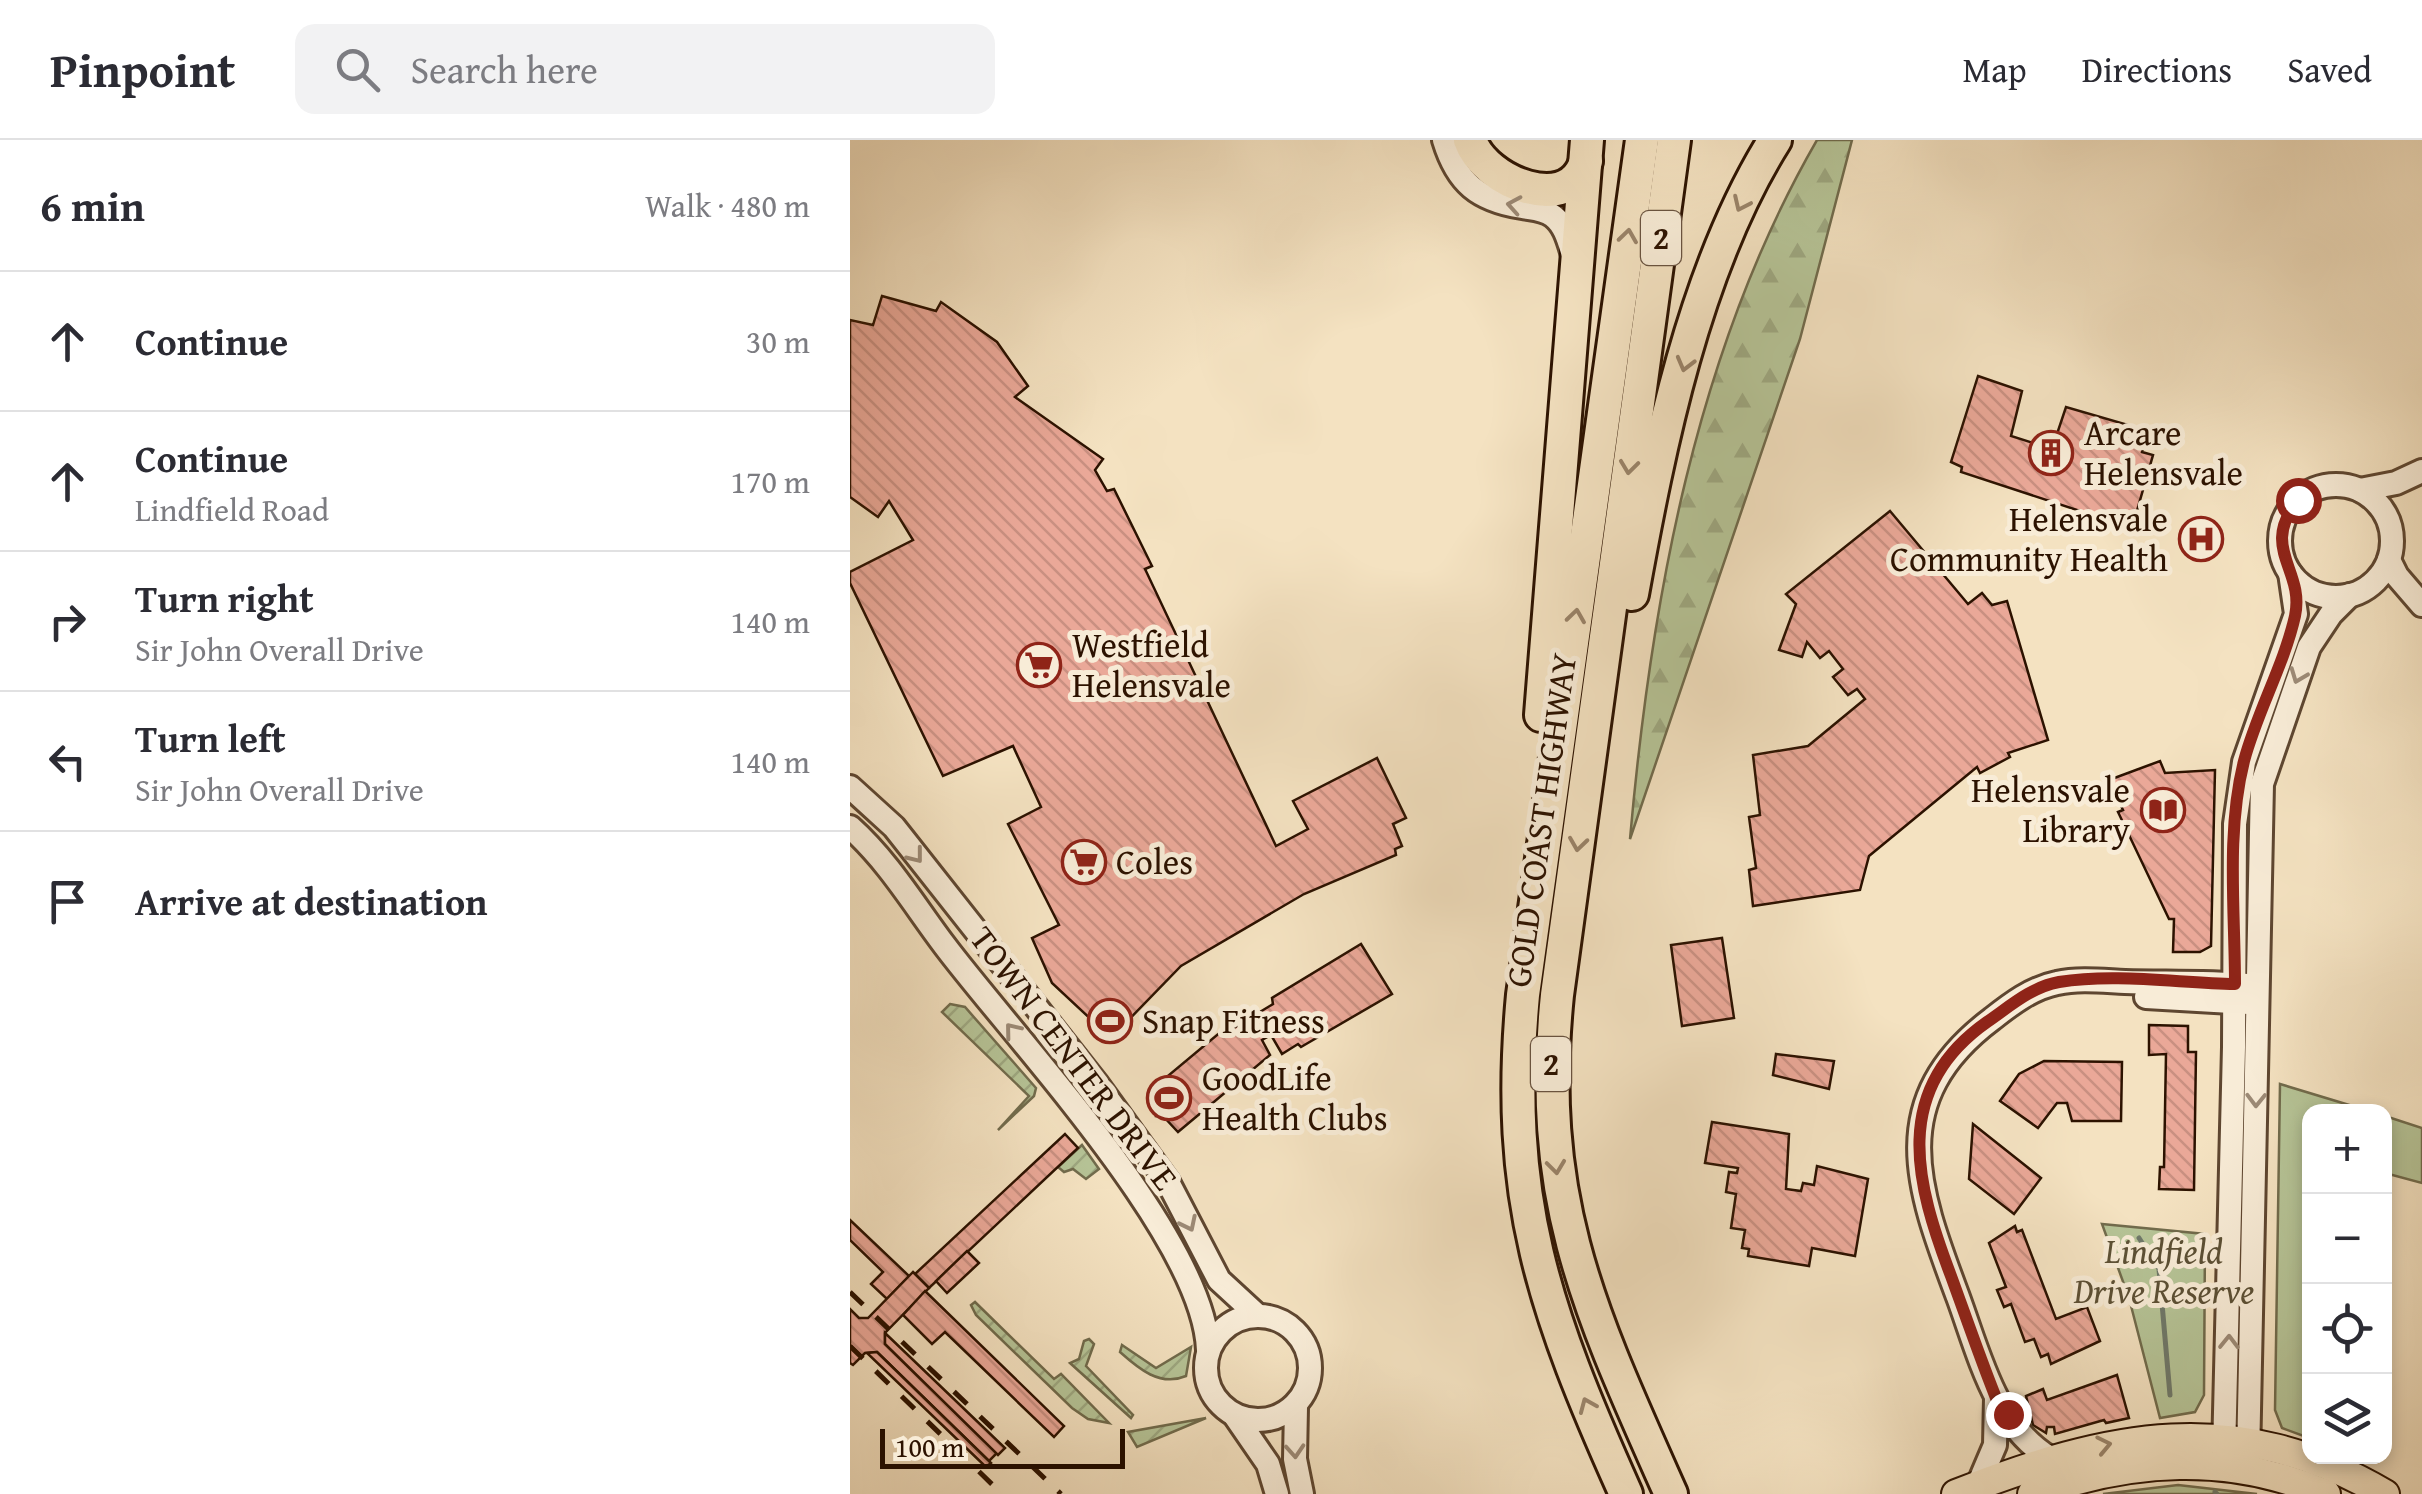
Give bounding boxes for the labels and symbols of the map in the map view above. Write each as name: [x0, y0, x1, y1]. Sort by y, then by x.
one-way arrow: [1734, 194, 1754, 212]
one-way arrow: [1505, 196, 1522, 217]
road number: 2: [1641, 211, 1681, 265]
one-way arrow: [1617, 228, 1638, 244]
one-way arrow: [1676, 355, 1697, 372]
place label: Arcare Helensvale: [2084, 407, 2243, 498]
building icon: Arcare Helensvale: [2028, 430, 2074, 476]
one-way arrow: [1619, 458, 1640, 475]
route start: [2276, 478, 2322, 524]
place label: Helensvale Community Health: [1890, 493, 2168, 584]
hospital icon: Helensvale Community Health: [2178, 516, 2224, 562]
one-way arrow: [1565, 608, 1586, 624]
place label: Westfield Helensvale: [1072, 619, 1231, 710]
supermarket icon: Westfield Helensvale: [1016, 642, 1062, 688]
street label: GOLD COAST HIGHWAY: [1492, 650, 1589, 990]
one-way arrow: [2289, 666, 2309, 683]
place label: Helensvale Library: [1971, 764, 2131, 855]
library icon: Helensvale Library: [2140, 787, 2186, 833]
place label: Coles: [1116, 836, 1193, 887]
one-way arrow: [1568, 836, 1589, 852]
supermarket icon: Coles: [1061, 839, 1107, 885]
one-way arrow: [904, 844, 922, 862]
street label: TOWN CENTER DRIVE: [958, 915, 1191, 1200]
place label: Snap Fitness: [1142, 995, 1325, 1046]
sports icon: Snap Fitness: [1087, 998, 1133, 1044]
one-way arrow: [1006, 1023, 1024, 1041]
road number: 2: [1531, 1037, 1571, 1091]
place label: GoodLife Health Clubs: [1202, 1052, 1388, 1143]
sports icon: GoodLife Health Clubs: [1146, 1075, 1192, 1121]
one-way arrow: [2245, 1093, 2266, 1109]
one-way arrow: [1545, 1159, 1566, 1175]
one-way arrow: [1176, 1213, 1196, 1231]
park label: Lindfield Drive Reserve: [2073, 1225, 2254, 1316]
one-way arrow: [2218, 1334, 2240, 1350]
route end: [1986, 1392, 2032, 1438]
one-way arrow: [1579, 1397, 1599, 1415]
scale bar: [880, 1424, 1125, 1468]
one-way arrow: [2095, 1435, 2112, 1456]
one-way arrow: [1284, 1443, 1305, 1459]

